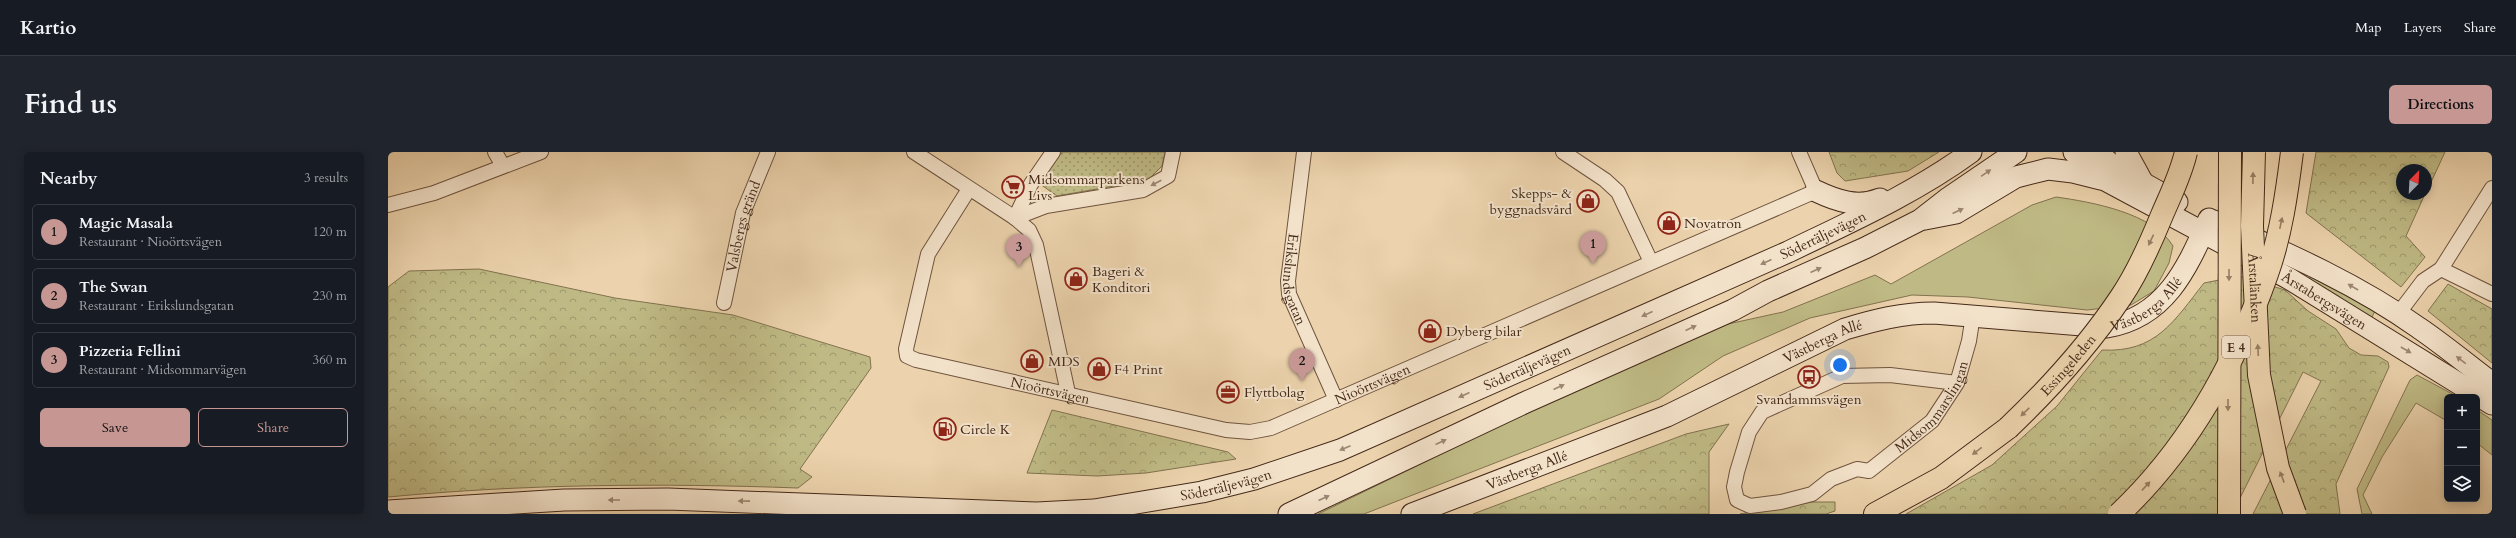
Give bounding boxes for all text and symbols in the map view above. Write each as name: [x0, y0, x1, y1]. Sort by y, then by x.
text: Kartio: [20, 15, 76, 41]
text: Map: [2355, 18, 2382, 37]
text: Layers: [2404, 18, 2442, 37]
text: Share: [2464, 18, 2496, 37]
text: Find us: [24, 85, 117, 123]
button: Directions: [2389, 85, 2492, 124]
north arrow: [2396, 164, 2432, 200]
text: Nearby: [40, 167, 97, 190]
text: 3 results: [304, 169, 348, 187]
one-way arrow: [1980, 169, 1991, 177]
place label: Midsommarparkens Livs: [1028, 170, 1145, 205]
one-way arrow: [2250, 171, 2256, 184]
supermarket icon: Midsommarparkens Livs: [1000, 174, 1026, 200]
street label: Valsbergs gränd: [722, 177, 765, 274]
one-way arrow: [1150, 180, 1162, 186]
place label: Skepps- & byggnadsvård: [1490, 184, 1573, 219]
shop icon: Skepps- & byggnadsvård: [1575, 188, 1601, 214]
street label: Södertäljevägen: [1777, 207, 1869, 264]
one-way arrow: [1952, 208, 1963, 214]
shop icon: Novatron: [1656, 210, 1682, 236]
text: Magic Masala: [79, 213, 173, 233]
place label: Novatron: [1684, 214, 1742, 233]
one-way arrow: [2278, 217, 2284, 229]
text: 1: [51, 223, 57, 241]
text: 120 m: [313, 223, 347, 241]
pin: 1: [1580, 231, 1606, 264]
street label: Erikslundsgatan: [1278, 232, 1311, 328]
text: Restaurant · Nioörtsvägen: [79, 233, 222, 251]
pin: 3: [1006, 234, 1032, 267]
one-way arrow: [2148, 235, 2154, 246]
street label: Årstalänken: [2243, 253, 2266, 323]
one-way arrow: [1760, 258, 1772, 265]
place label: Bageri & Konditori: [1092, 262, 1150, 297]
shop icon: Bageri & Konditori: [1063, 266, 1089, 292]
one-way arrow: [1811, 267, 1822, 273]
street label: Årstabergsvägen: [2278, 267, 2370, 335]
one-way arrow: [2226, 269, 2232, 282]
street label: Västberga Allé: [2108, 273, 2187, 336]
text: The Swan: [79, 277, 148, 297]
one-way arrow: [2347, 284, 2359, 291]
text: 2: [51, 287, 57, 305]
text: 230 m: [313, 287, 347, 305]
text: Restaurant · Erikslundsgatan: [79, 297, 234, 315]
one-way arrow: [1641, 311, 1653, 317]
street label: Västberga Allé: [1780, 315, 1865, 368]
shop icon: Dyberg bilar: [1417, 318, 1443, 344]
place label: Dyberg bilar: [1446, 322, 1522, 341]
one-way arrow: [1685, 325, 1696, 331]
street label: Essingeleden: [2036, 331, 2100, 400]
road number: E 4: [2222, 336, 2250, 358]
street label: Södertäljevägen: [1481, 340, 1574, 395]
text: Pizzeria Fellini: [79, 341, 181, 361]
one-way arrow: [2255, 343, 2261, 356]
one-way arrow: [2400, 347, 2412, 354]
shop icon: MDS: [1019, 348, 1045, 374]
pin: 2: [1289, 348, 1315, 381]
text: 3: [51, 351, 57, 369]
text: 360 m: [313, 351, 347, 369]
place label: MDS: [1048, 352, 1080, 371]
your location: [1830, 355, 1850, 375]
shop icon: F4 Print: [1086, 356, 1112, 382]
one-way arrow: [2456, 356, 2466, 364]
street label: Midsommarslingan: [1891, 359, 1973, 457]
place label: F4 Print: [1114, 360, 1163, 379]
street label: Nioörtsvägen: [1332, 360, 1413, 409]
text: Restaurant · Midsommarvägen: [79, 361, 247, 379]
bus stop icon: Svandammsvägen: [1796, 364, 1822, 390]
street label: Nioörtsvägen: [1009, 373, 1092, 409]
office icon: Flyttbolag: [1215, 379, 1241, 405]
place label: Flyttbolag: [1244, 383, 1304, 402]
one-way arrow: [1554, 384, 1565, 390]
place label: Svandammsvägen: [1756, 390, 1862, 409]
one-way arrow: [1459, 392, 1470, 398]
map controls: [2444, 394, 2480, 502]
button: +: [2444, 394, 2480, 430]
one-way arrow: [2225, 399, 2231, 412]
one-way arrow: [2020, 407, 2030, 416]
button: Save: [40, 408, 190, 447]
button: Share: [198, 408, 348, 447]
fuel station icon: Circle K: [932, 416, 958, 442]
place label: Circle K: [960, 420, 1011, 439]
button: −: [2444, 430, 2480, 466]
one-way arrow: [1436, 439, 1447, 445]
one-way arrow: [1340, 445, 1351, 451]
street label: Västberga Allé: [1484, 446, 1570, 495]
one-way arrow: [1972, 447, 1982, 455]
street label: Södertäljevägen: [1179, 465, 1274, 505]
button: layers: [2444, 466, 2480, 502]
one-way arrow: [2278, 471, 2284, 483]
one-way arrow: [2142, 481, 2151, 491]
one-way arrow: [1318, 494, 1330, 501]
one-way arrow: [607, 497, 620, 503]
one-way arrow: [737, 498, 750, 504]

